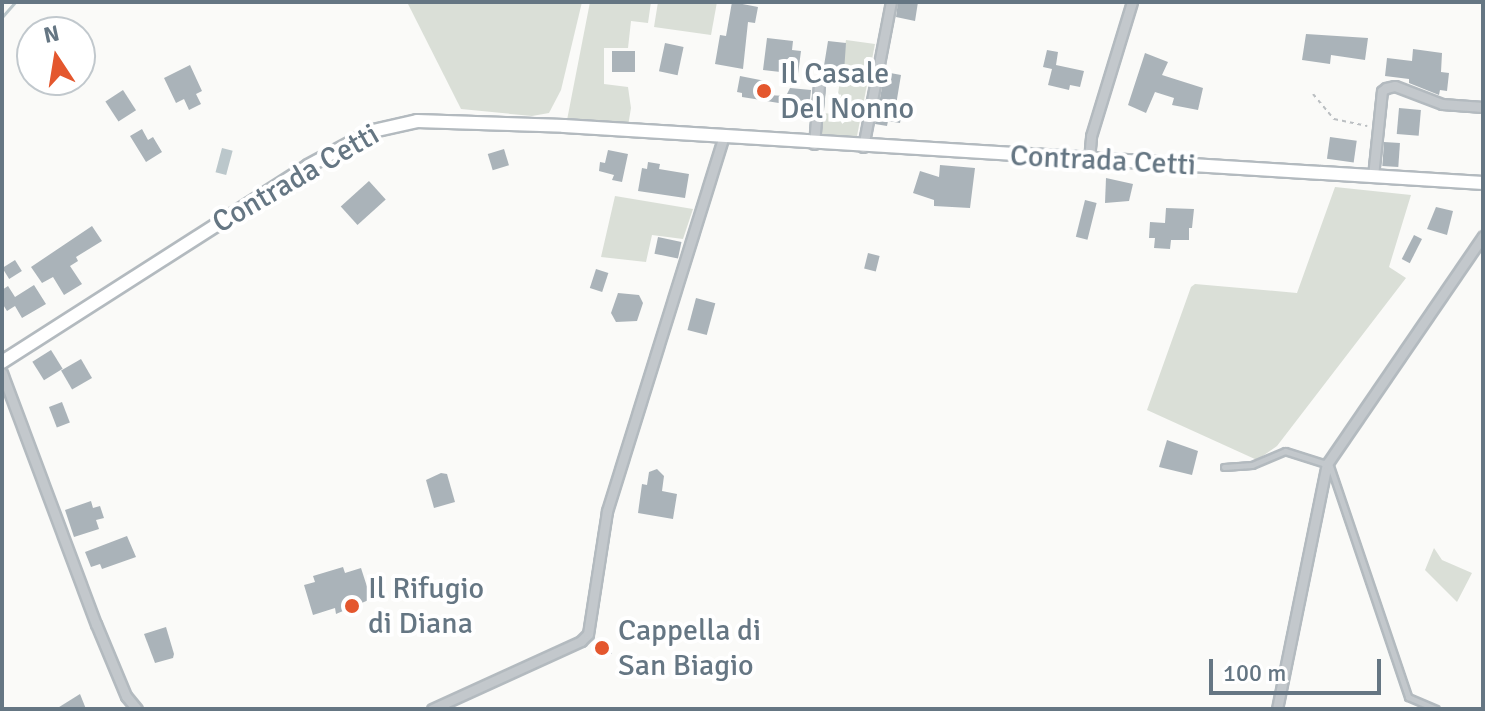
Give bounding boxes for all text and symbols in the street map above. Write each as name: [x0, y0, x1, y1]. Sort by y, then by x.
north arrow: [16, 16, 96, 96]
text: N: [41, 19, 62, 49]
place label: Il Casale Del Nonno: [780, 56, 914, 126]
marker: Il Casale Del Nonno: [755, 82, 773, 100]
street label: Contrada Cetti: [206, 117, 386, 241]
street label: Contrada Cetti: [1009, 138, 1197, 184]
place label: Il Rifugio di Diana: [368, 571, 484, 642]
marker: Il Rifugio di Diana: [343, 597, 361, 615]
place label: Cappella di San Biagio: [618, 613, 761, 684]
marker: Cappella di San Biagio: [593, 639, 611, 657]
scale bar: [1213, 643, 1385, 693]
text: 100 m: [1223, 658, 1286, 688]

